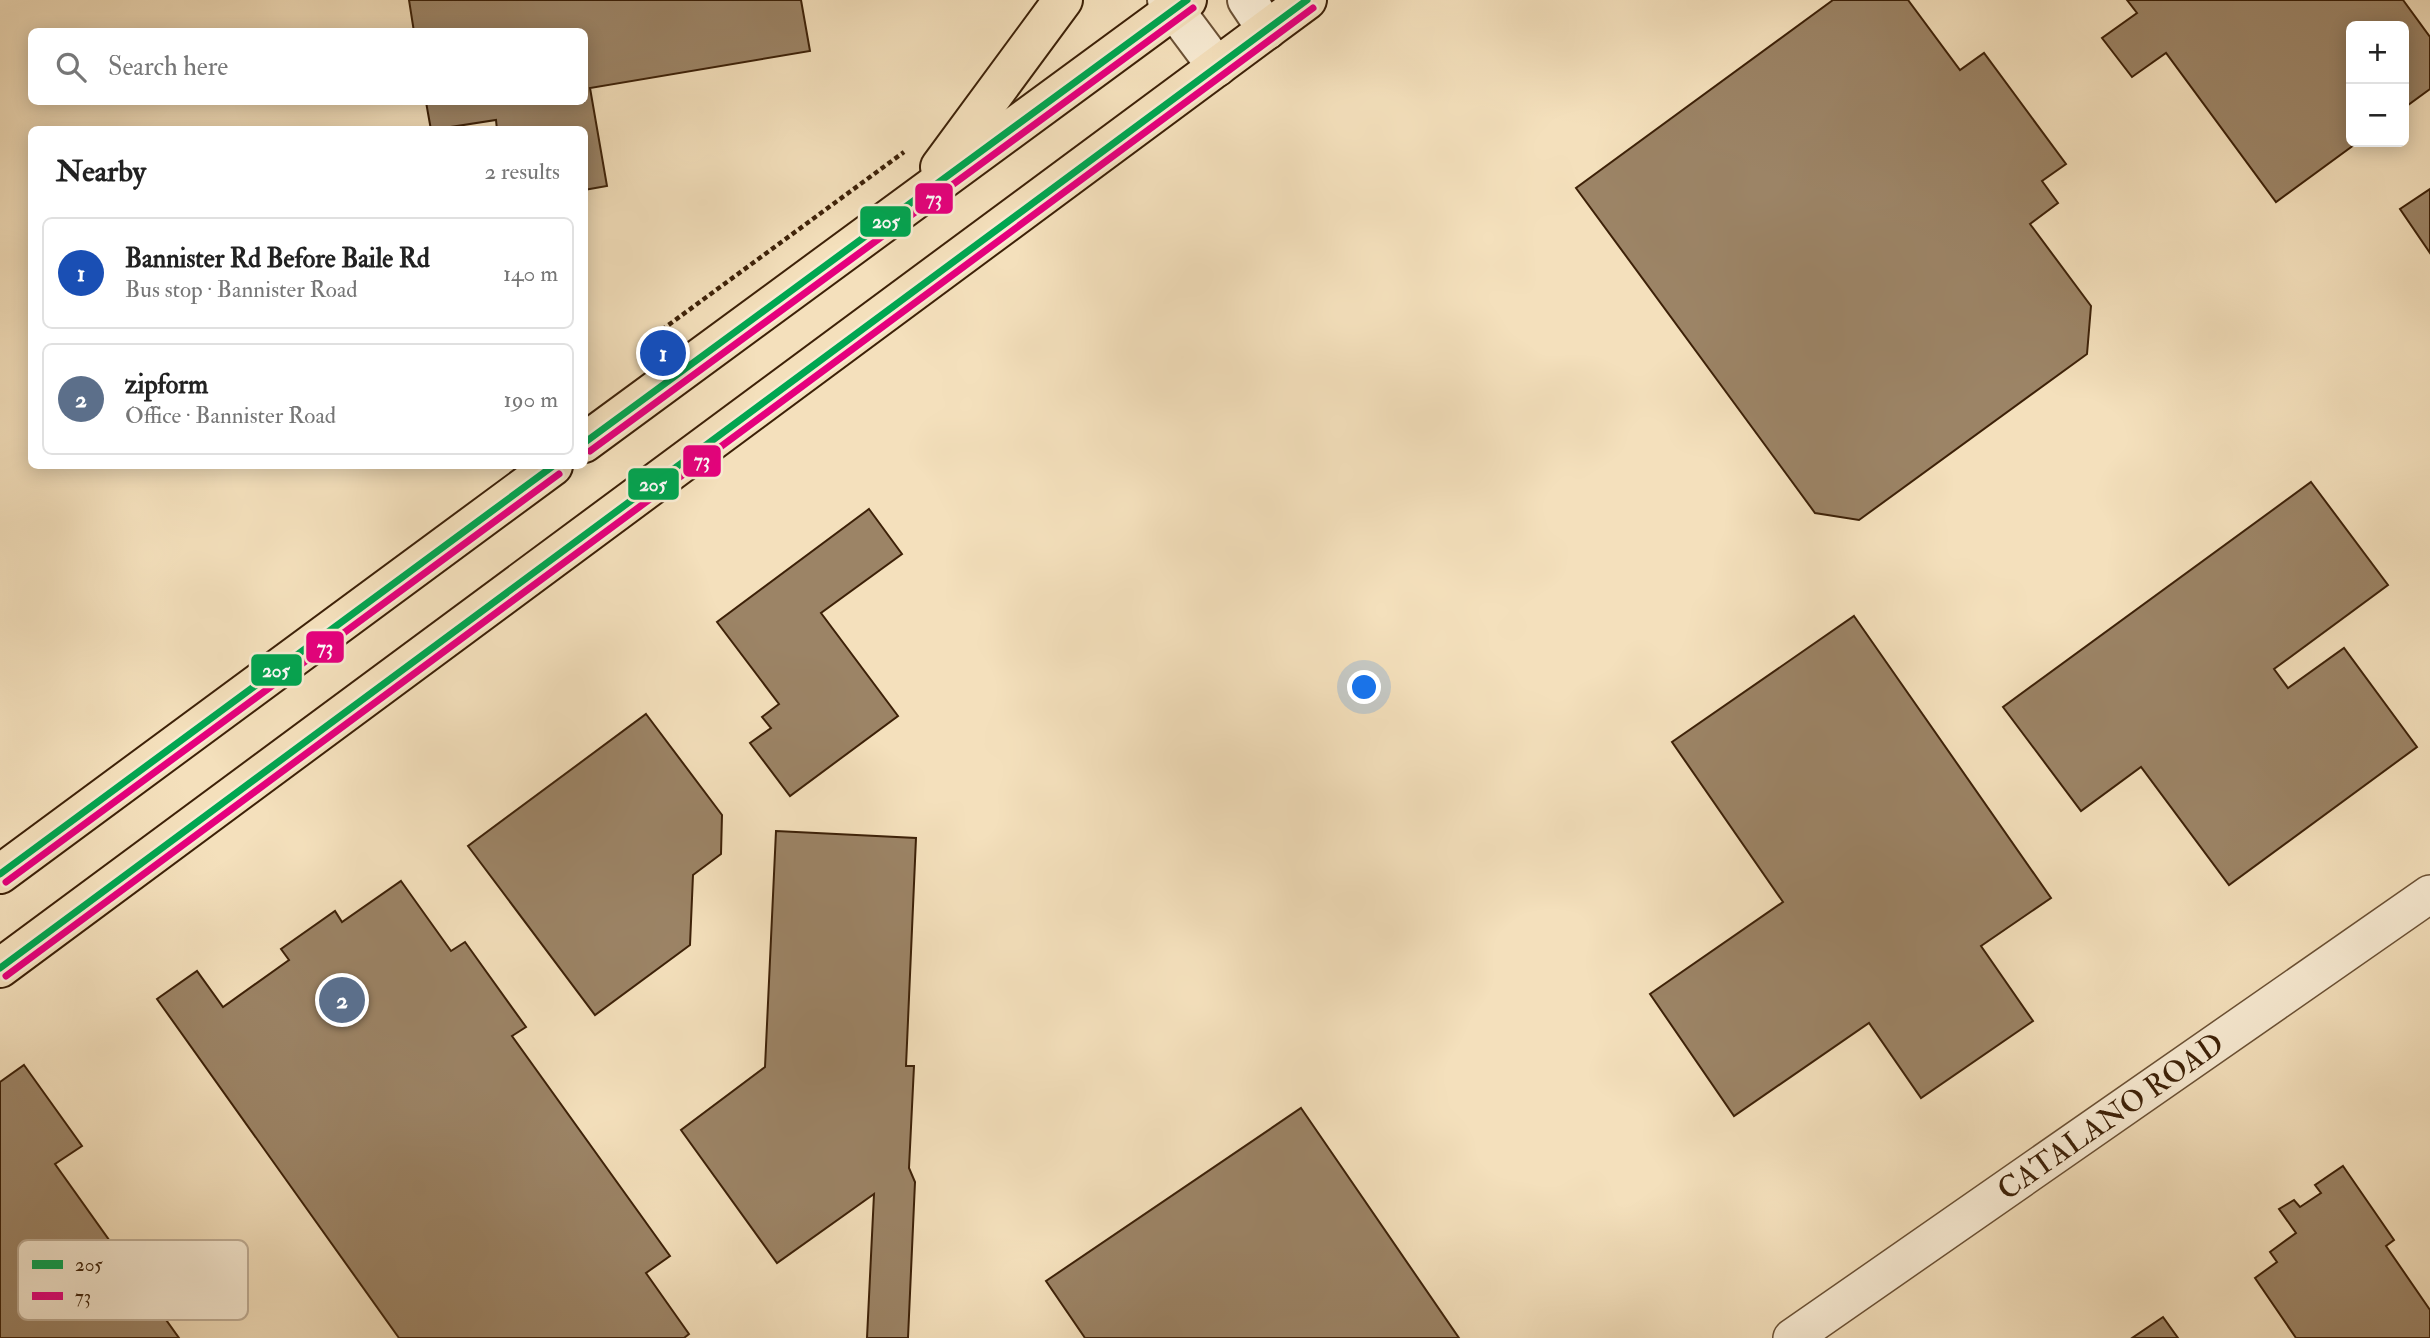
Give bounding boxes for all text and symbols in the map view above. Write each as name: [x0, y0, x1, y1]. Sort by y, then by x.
map controls: [2346, 21, 2409, 147]
button: +: [2346, 21, 2409, 84]
search box: [28, 28, 588, 105]
icon: search: [52, 48, 90, 86]
text: Search here: [108, 51, 228, 83]
button: −: [2346, 84, 2409, 147]
text: Nearby: [56, 153, 146, 190]
text: 2 results: [485, 157, 560, 186]
line badge: 73: [914, 182, 954, 215]
text: 73: [926, 187, 942, 211]
line badge: 205: [859, 205, 912, 238]
text: 205: [872, 210, 901, 234]
text: Bannister Rd Before Baile Rd: [125, 243, 430, 275]
text: 1: [77, 259, 85, 288]
text: 140 m: [503, 259, 558, 288]
text: Bus stop · Bannister Road: [125, 275, 358, 304]
pin: 1: [640, 327, 686, 379]
text: zipform: [125, 369, 208, 401]
text: 2: [75, 385, 87, 414]
text: 190 m: [504, 385, 558, 414]
text: Office · Bannister Road: [125, 401, 336, 430]
line badge: 73: [682, 444, 722, 478]
text: 73: [694, 449, 710, 473]
line badge: 205: [627, 467, 680, 501]
text: 205: [639, 473, 668, 497]
line badge: 73: [305, 630, 345, 664]
text: 73: [317, 636, 333, 660]
line badge: 205: [250, 653, 303, 687]
text: 205: [262, 659, 291, 683]
your location: [1347, 670, 1381, 704]
pin: 2: [319, 974, 365, 1026]
street label: CATALANO ROAD: [1990, 1025, 2231, 1208]
legend: [18, 1240, 248, 1320]
text: 205: [75, 1253, 103, 1277]
text: 73: [75, 1285, 91, 1309]

